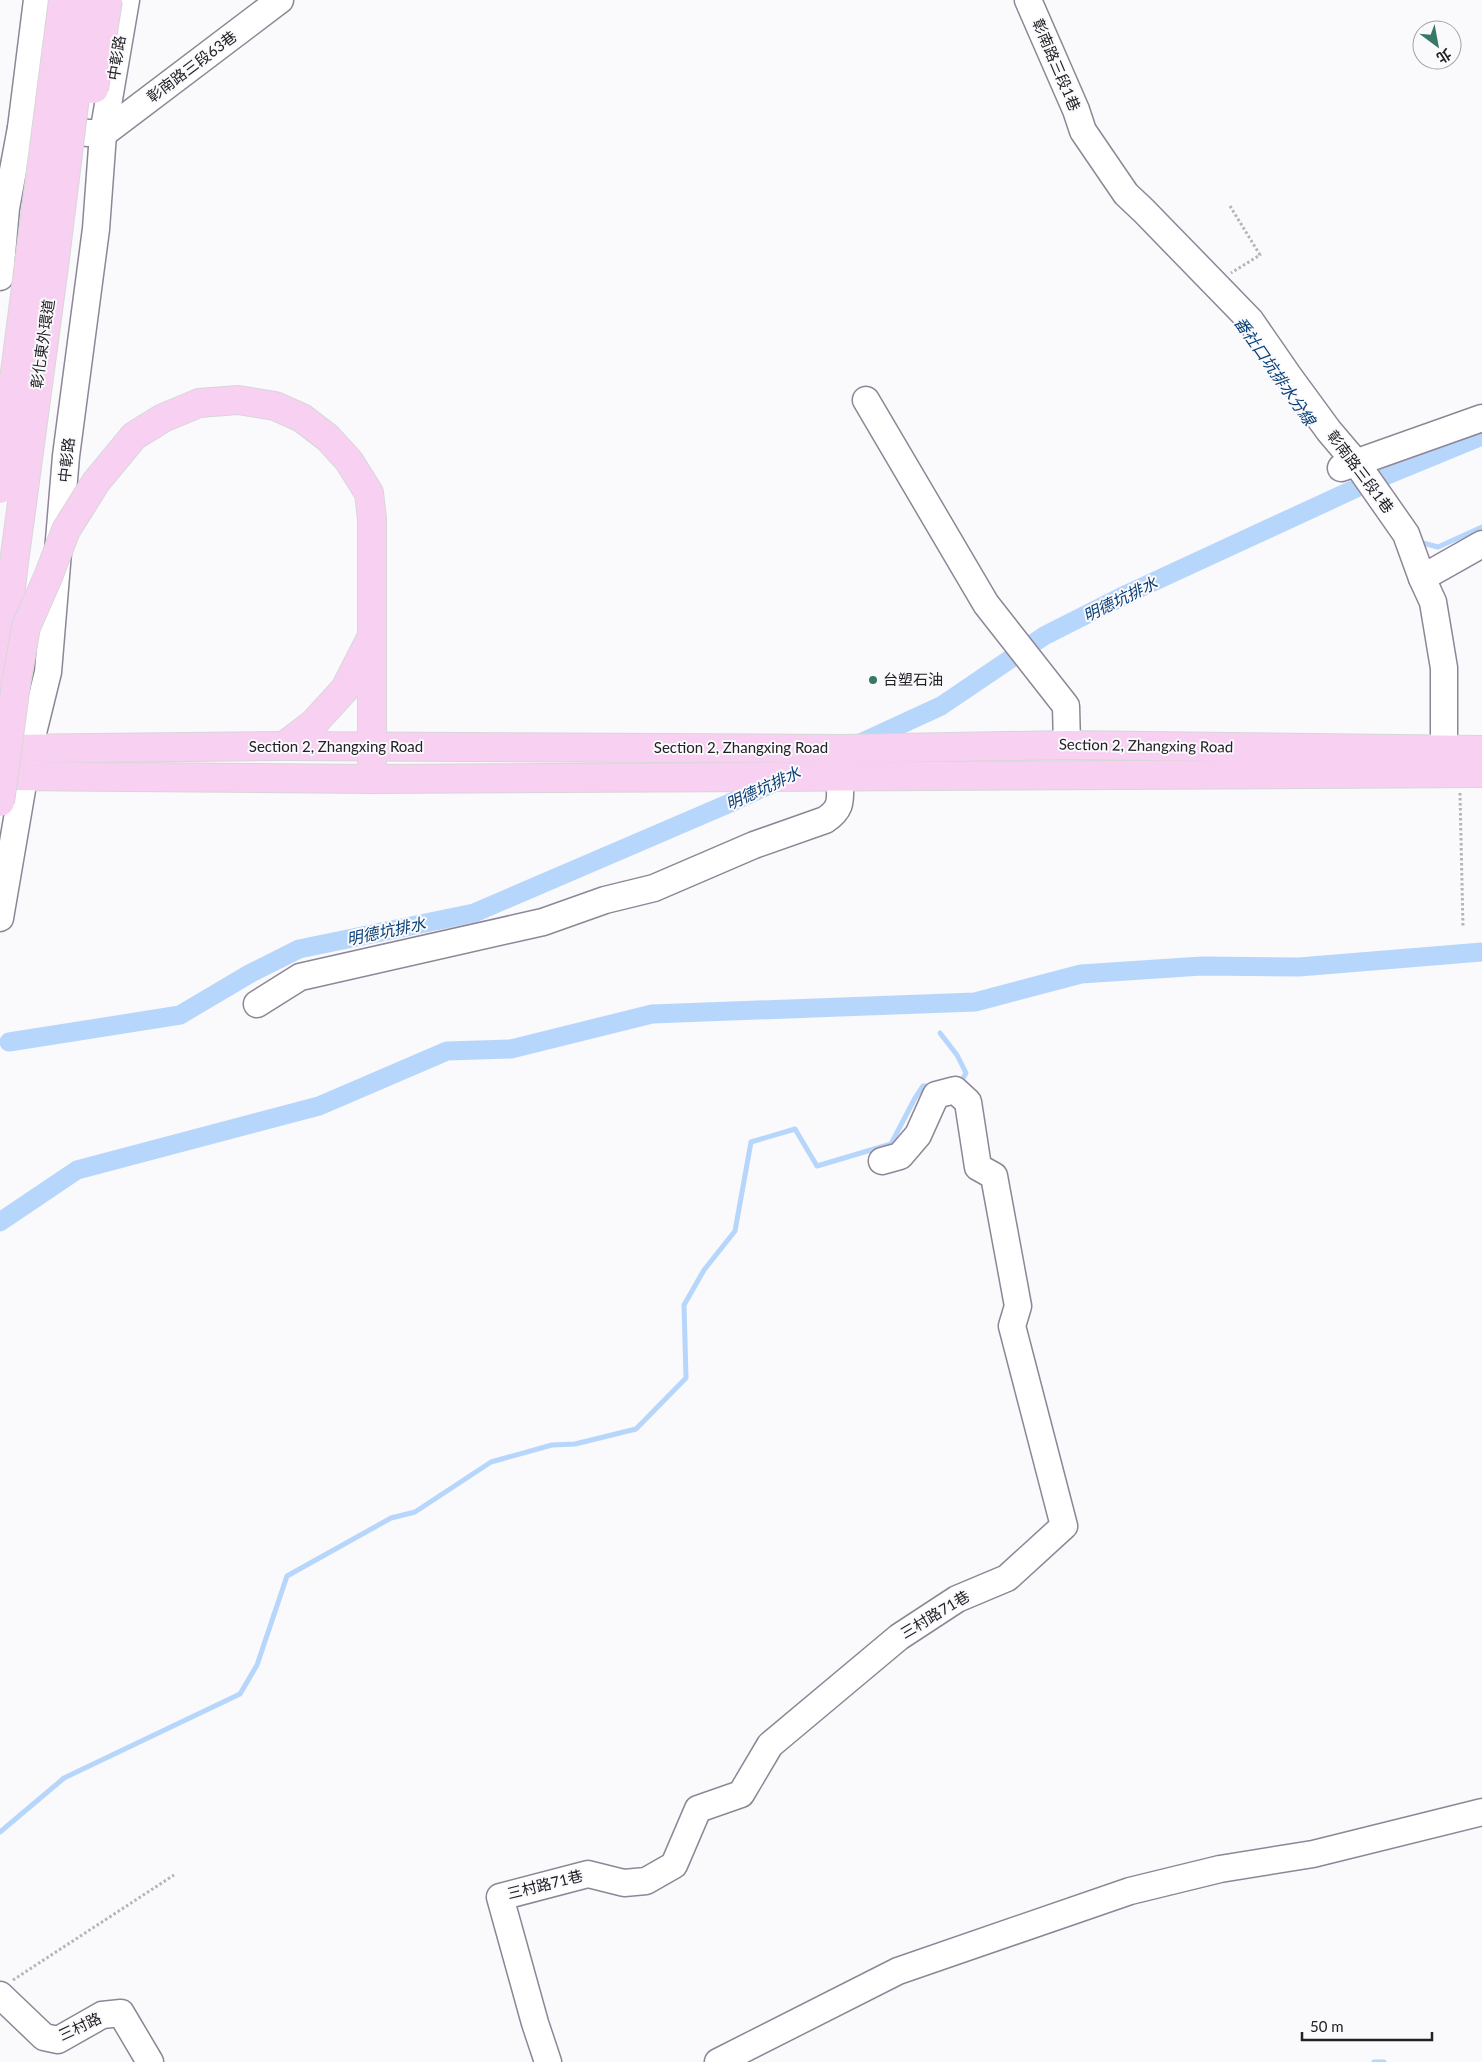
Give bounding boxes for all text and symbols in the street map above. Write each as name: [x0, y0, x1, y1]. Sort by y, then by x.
street label: 彰南路三段1巷: [1029, 16, 1084, 114]
north arrow: [1412, 20, 1462, 70]
street label: 彰南路三段63巷: [143, 27, 240, 106]
street label: 中彰路: [104, 34, 128, 81]
text: 北: [1434, 46, 1455, 67]
street label: 彰化東外環道: [27, 298, 57, 390]
water label: 番社口坑排水分線: [1231, 313, 1321, 430]
street label: 彰南路三段1巷: [1324, 427, 1398, 516]
street label: 中彰路: [55, 437, 77, 483]
water label: 明德坑排水: [1080, 572, 1161, 625]
place label: 台塑石油: [883, 670, 943, 688]
marker: 台塑石油: [867, 674, 879, 686]
street label: Section 2, Zhangxing Road: [1059, 734, 1233, 756]
street label: Section 2, Zhangxing Road: [249, 737, 423, 755]
street label: Section 2, Zhangxing Road: [654, 738, 828, 756]
water label: 明德坑排水: [723, 762, 804, 813]
water label: 明德坑排水: [345, 913, 428, 948]
street label: 三村路71巷: [897, 1586, 972, 1642]
street label: 三村路71巷: [505, 1866, 584, 1902]
street label: 三村路: [55, 2008, 104, 2044]
scale bar: [1302, 2010, 1432, 2042]
text: 50 m: [1310, 2017, 1344, 2035]

